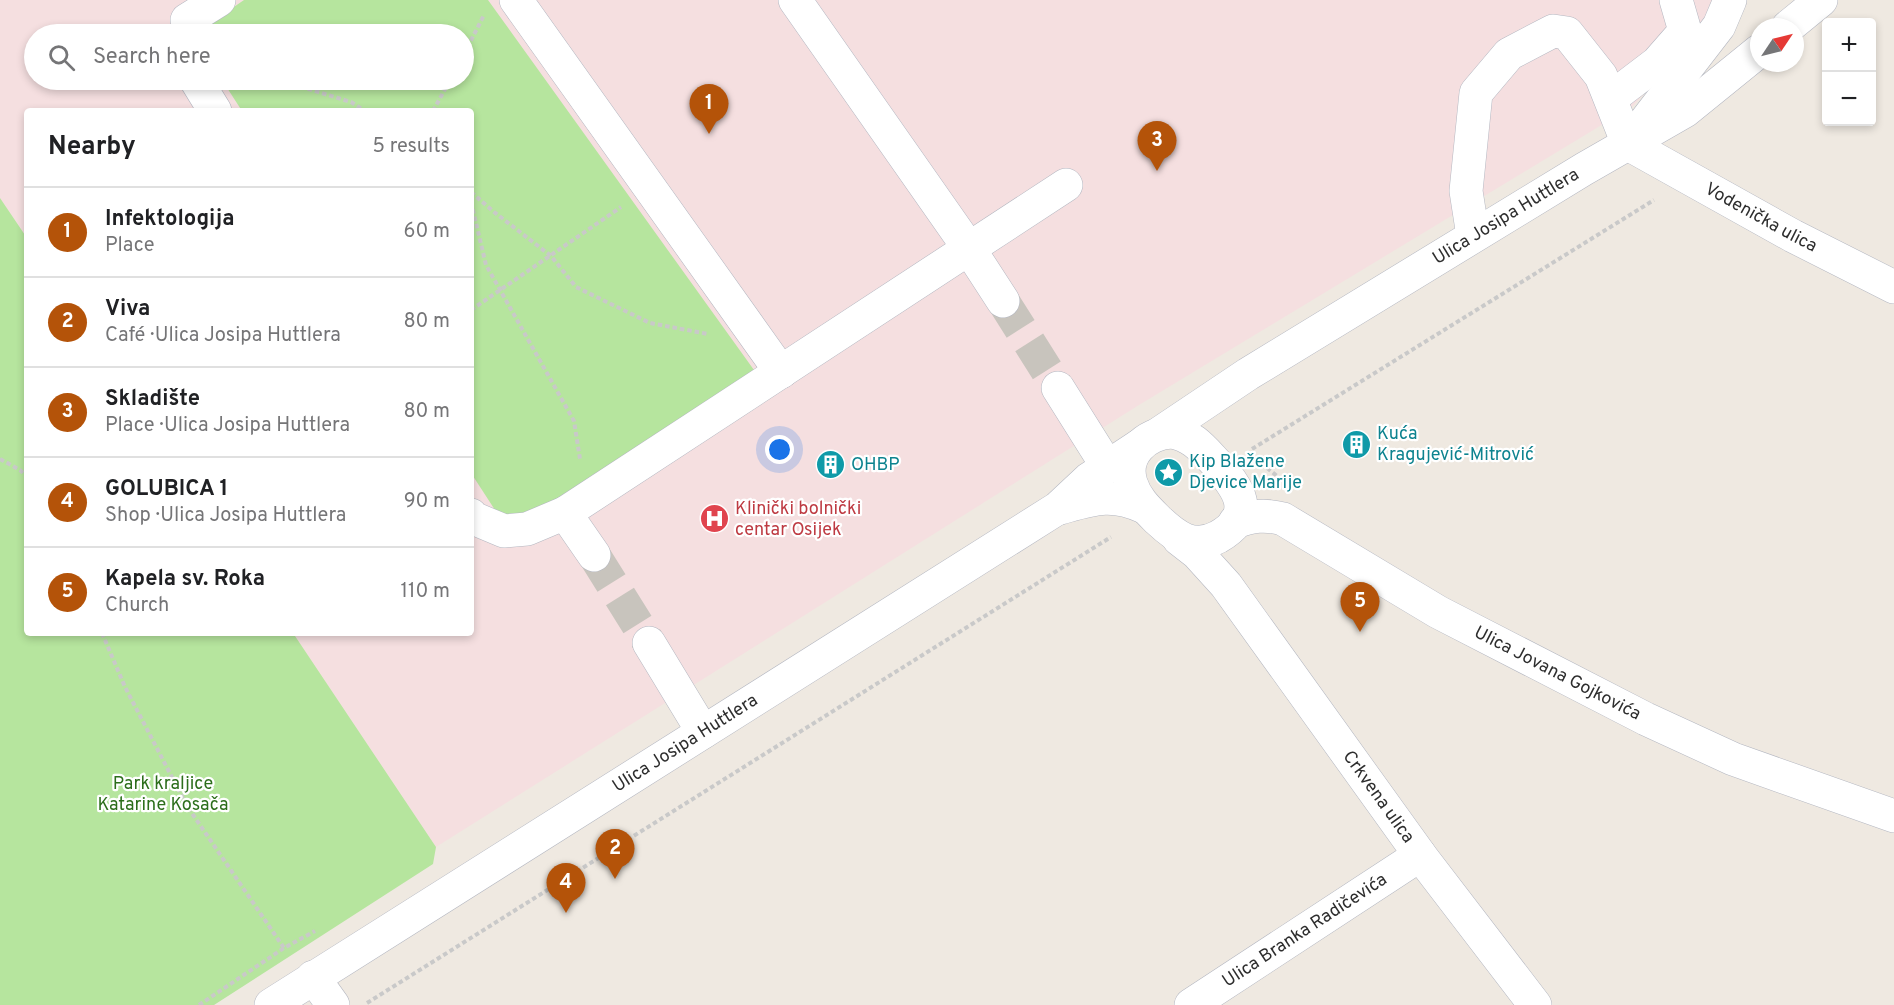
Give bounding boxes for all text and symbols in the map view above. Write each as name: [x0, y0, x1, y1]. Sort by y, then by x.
north arrow: [1750, 18, 1804, 72]
map controls: [1822, 18, 1876, 126]
button: +: [1822, 18, 1876, 72]
search box: [24, 24, 474, 90]
icon: search: [45, 41, 78, 74]
text: Search here: [93, 44, 211, 71]
button: −: [1822, 72, 1876, 126]
pin: 1: [690, 84, 728, 134]
pin: 3: [1138, 122, 1176, 171]
text: Nearby: [48, 131, 136, 164]
text: 5 results: [373, 134, 450, 160]
street label: Ulica Josipa Huttlera: [1428, 163, 1583, 270]
street label: Vodenička ulica: [1701, 178, 1821, 258]
text: Infektologija: [105, 206, 234, 233]
text: 1: [64, 219, 72, 245]
text: 60 m: [404, 219, 450, 245]
text: Place: [105, 233, 155, 259]
text: Viva: [105, 296, 150, 323]
text: 2: [61, 309, 74, 335]
text: 80 m: [404, 309, 450, 335]
text: Café · Ulica Josipa Huttlera: [105, 323, 341, 349]
text: Skladište: [105, 386, 200, 413]
text: 3: [62, 399, 74, 425]
text: 80 m: [404, 399, 450, 425]
text: Place · Ulica Josipa Huttlera: [105, 413, 350, 439]
place label: Kuća Kragujević-Mitrović: [1377, 423, 1534, 467]
building icon: Kuća Kragujević-Mitrović: [1340, 428, 1372, 460]
your location: [765, 435, 794, 464]
building icon: OHBP: [814, 449, 846, 481]
place label: Kip Blažene Djevice Marije: [1189, 451, 1302, 495]
place label: OHBP: [851, 454, 900, 477]
place icon: Kip Blažene Djevice Marije: [1152, 456, 1184, 488]
text: GOLUBICA 1: [105, 476, 228, 503]
text: 4: [61, 489, 74, 515]
text: 90 m: [404, 489, 450, 515]
place label: Klinički bolnički centar Osijek: [735, 498, 861, 542]
text: Shop · Ulica Josipa Huttlera: [105, 503, 346, 529]
hospital icon: Klinički bolnički centar Osijek: [698, 503, 730, 535]
text: Kapela sv. Roka: [105, 566, 265, 593]
text: 5: [61, 579, 74, 605]
text: 110 m: [401, 579, 450, 605]
pin: 5: [1340, 582, 1380, 632]
text: Church: [105, 593, 169, 619]
street label: Ulica Jovana Gojkovića: [1470, 621, 1645, 726]
street label: Ulica Josipa Huttlera: [608, 689, 762, 798]
street label: Crkvena ulica: [1337, 746, 1419, 848]
park label: Park kraljice Katarine Kosača: [97, 773, 229, 817]
pin: 2: [596, 830, 634, 879]
pin: 4: [546, 864, 586, 913]
street label: Ulica Branka Radičevića: [1218, 868, 1392, 993]

